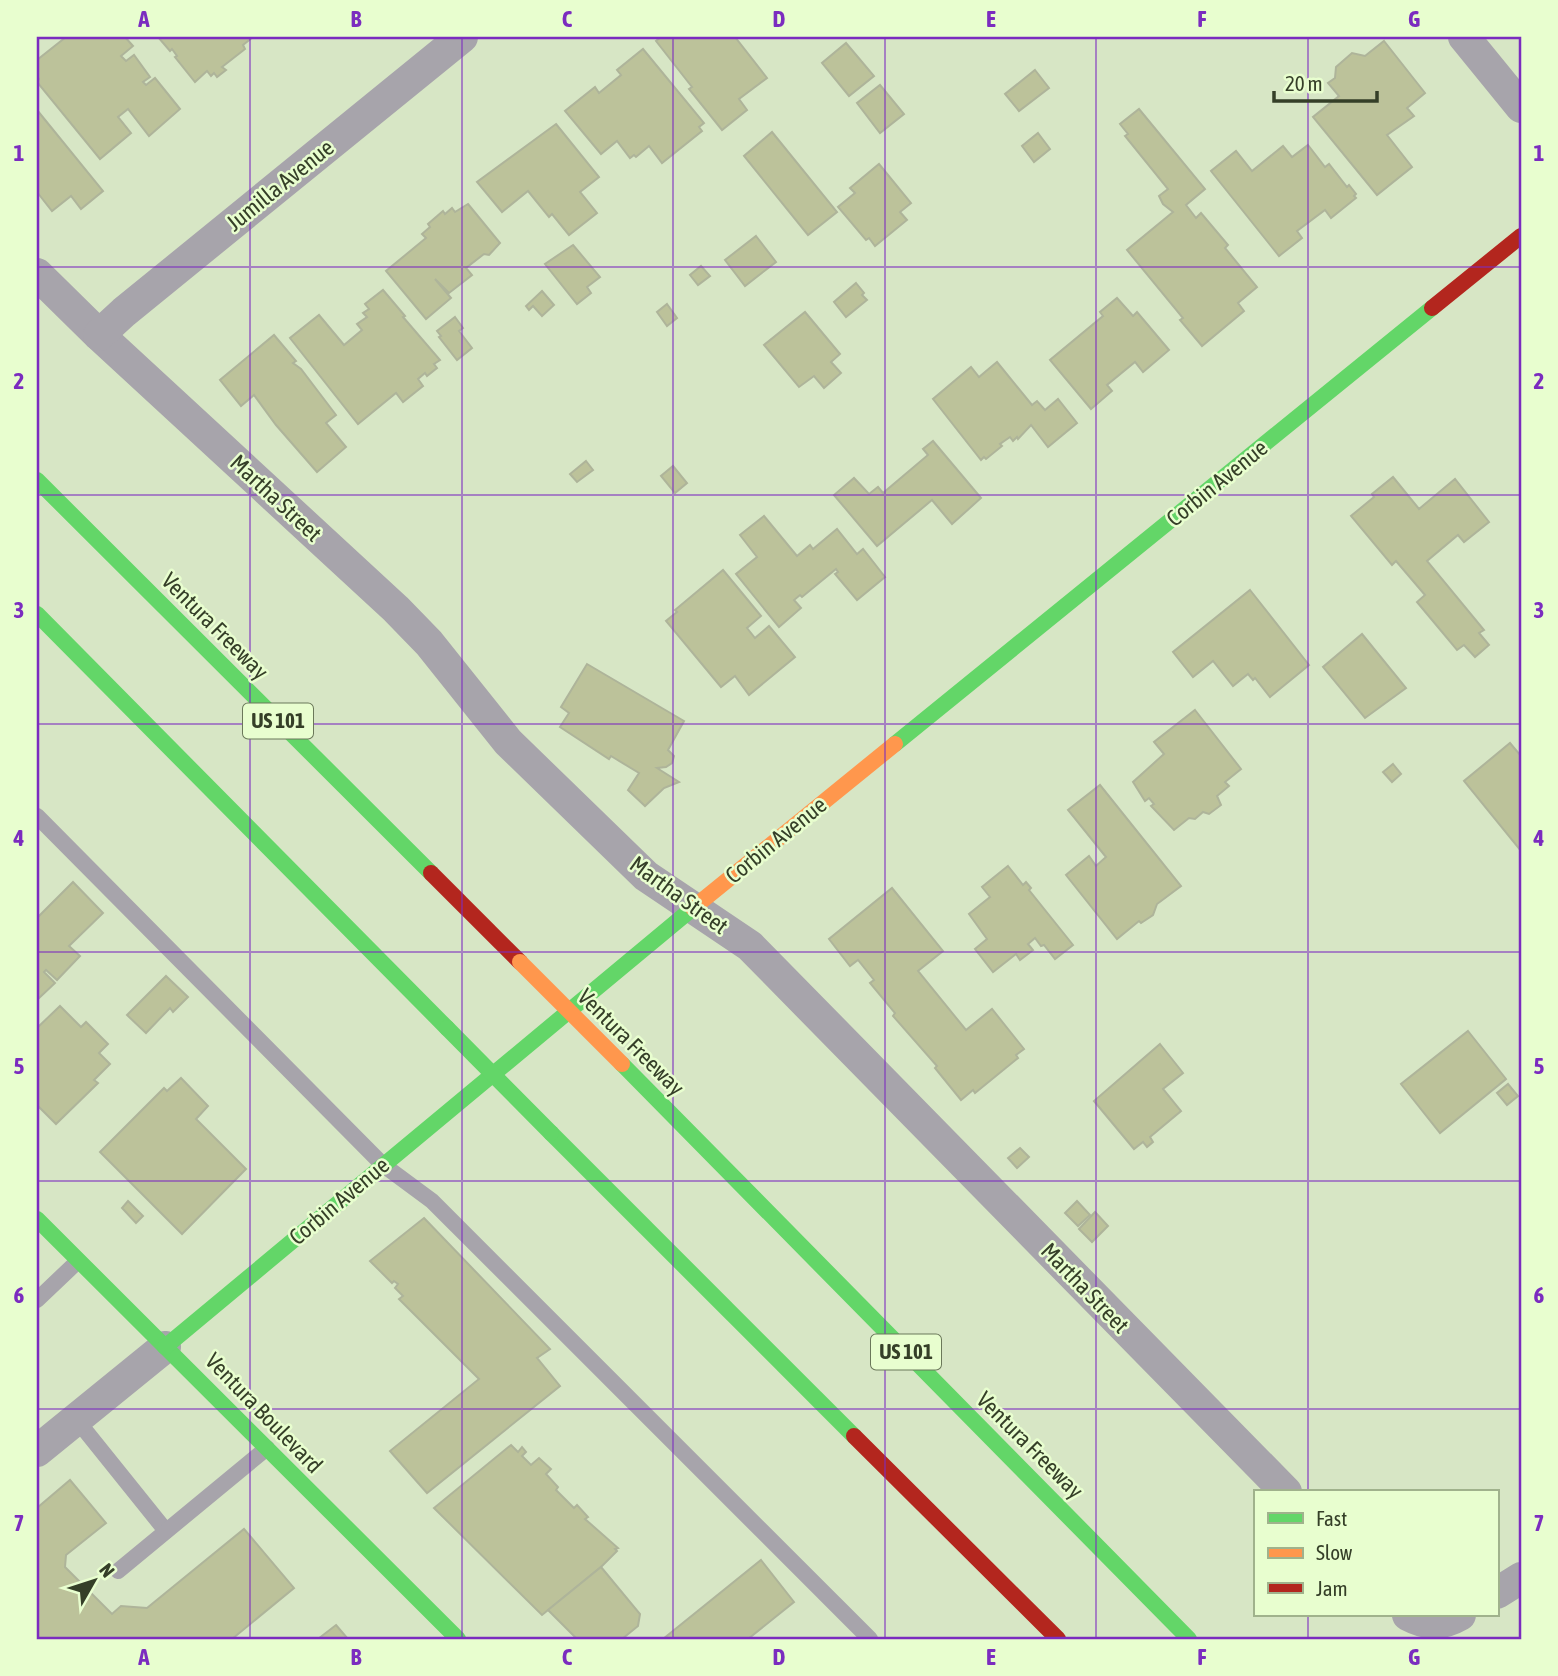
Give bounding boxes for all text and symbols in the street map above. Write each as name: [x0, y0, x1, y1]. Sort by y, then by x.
text: A: [137, 6, 150, 32]
text: B: [351, 6, 362, 32]
text: C: [562, 6, 573, 32]
text: D: [773, 6, 786, 32]
text: E: [986, 6, 996, 32]
text: F: [1197, 6, 1207, 32]
text: G: [1408, 6, 1420, 32]
scale bar: [1274, 60, 1378, 104]
text: 20 m: [1285, 71, 1323, 95]
street label: Jumilla Avenue: [221, 134, 339, 236]
text: 1: [14, 140, 25, 166]
text: 1: [1534, 140, 1545, 166]
text: 2: [14, 368, 24, 394]
text: 2: [1534, 368, 1544, 394]
street label: Corbin Avenue: [1161, 434, 1273, 532]
street label: Martha Street: [225, 449, 327, 547]
street label: Ventura Freeway: [156, 567, 274, 685]
text: 3: [14, 597, 24, 623]
text: 3: [1534, 597, 1544, 623]
road number: US 101: [243, 704, 313, 738]
street label: Corbin Avenue: [720, 791, 832, 889]
text: 4: [13, 825, 25, 851]
text: 4: [1533, 825, 1545, 851]
street label: Martha Street: [625, 851, 733, 939]
street label: Ventura Freeway: [572, 983, 690, 1101]
text: 5: [14, 1053, 25, 1079]
text: 5: [1534, 1053, 1545, 1079]
street label: Corbin Avenue: [284, 1152, 394, 1250]
street label: Martha Street: [1036, 1238, 1134, 1338]
text: 6: [14, 1282, 25, 1308]
text: 6: [1534, 1282, 1545, 1308]
road number: US 101: [871, 1334, 941, 1370]
street label: Ventura Boulevard: [200, 1348, 328, 1478]
street label: Ventura Freeway: [971, 1386, 1089, 1504]
legend: [1254, 1490, 1498, 1616]
text: Fast: [1316, 1506, 1347, 1530]
text: 7: [14, 1510, 24, 1536]
text: 7: [1534, 1510, 1544, 1536]
text: Slow: [1316, 1540, 1353, 1564]
north arrow: [60, 1546, 130, 1616]
text: N: [95, 1559, 119, 1582]
text: Jam: [1316, 1576, 1348, 1600]
text: A: [137, 1644, 150, 1670]
text: B: [351, 1644, 362, 1670]
text: C: [562, 1644, 573, 1670]
text: D: [773, 1644, 786, 1670]
text: E: [986, 1644, 996, 1670]
text: F: [1197, 1644, 1207, 1670]
text: G: [1408, 1644, 1420, 1670]

